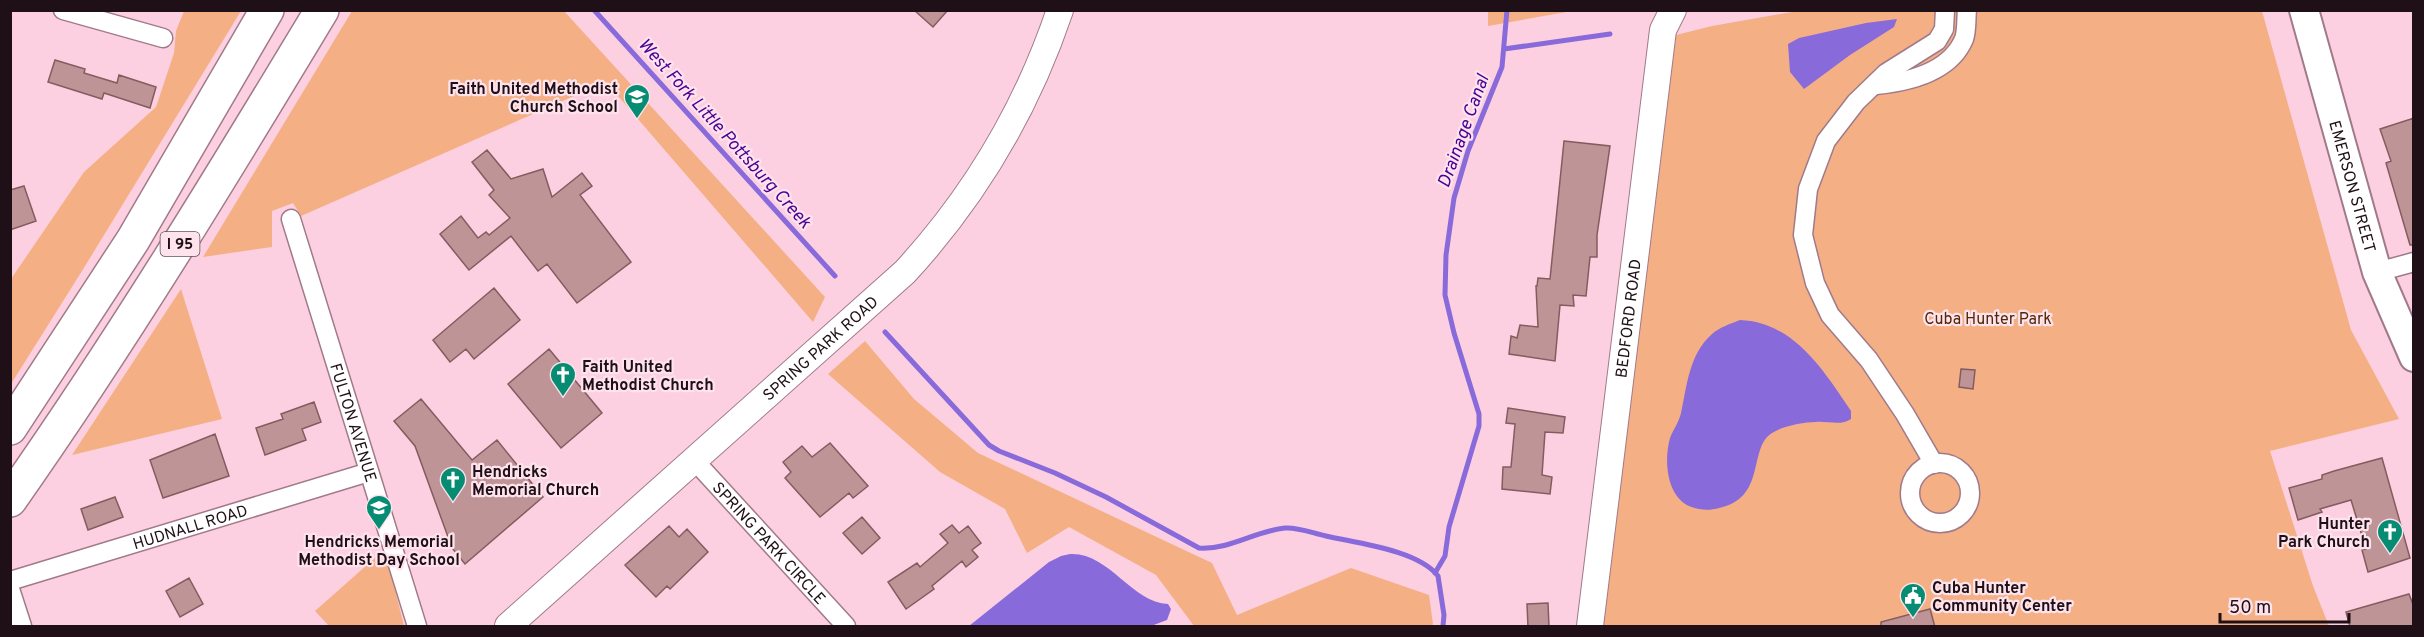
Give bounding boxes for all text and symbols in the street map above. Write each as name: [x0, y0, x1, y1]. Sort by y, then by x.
water label: West Fork Little Pottsburg Creek: [632, 34, 816, 235]
water label: Drainage Canal: [1433, 71, 1496, 191]
place label: Faith United Methodist Church School: [449, 80, 618, 118]
school or university icon: Faith United Methodist Church School: [622, 82, 652, 120]
street label: EMERSON STREET: [2323, 119, 2379, 255]
road number: I 95: [160, 232, 200, 256]
street label: BEDFORD ROAD: [1612, 258, 1647, 379]
street label: SPRING PARK ROAD: [759, 293, 883, 406]
park label: Cuba Hunter Park: [1924, 310, 2052, 330]
place label: Faith United Methodist Church: [582, 358, 714, 396]
church icon: Faith United Methodist Church: [548, 360, 578, 398]
street label: FULTON AVENUE: [324, 361, 380, 485]
place label: Hendricks Memorial Church: [472, 463, 599, 501]
church icon: Hendricks Memorial Church: [438, 465, 468, 503]
street label: SPRING PARK CIRCLE: [707, 479, 829, 609]
school or university icon: Hendricks Memorial Methodist Day School: [364, 493, 394, 531]
street label: HUDNALL ROAD: [131, 501, 250, 555]
place label: Hunter Park Church: [2278, 515, 2370, 553]
church icon: Hunter Park Church: [2375, 517, 2405, 555]
place label: Hendricks Memorial Methodist Day School: [298, 533, 460, 571]
place label: Cuba Hunter Community Center: [1932, 579, 2072, 617]
public building icon: Cuba Hunter Community Center: [1898, 581, 1928, 619]
scale bar: [2220, 586, 2349, 624]
text: 50 m: [2229, 597, 2271, 620]

